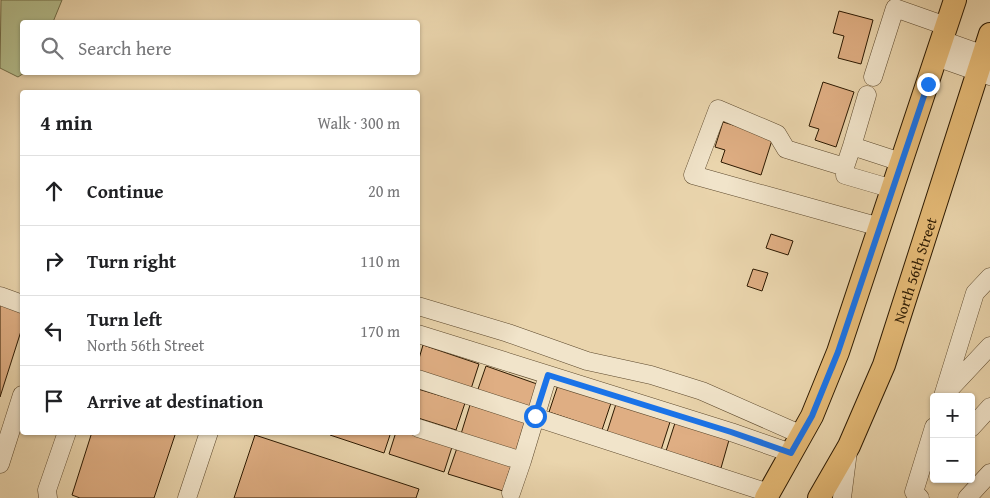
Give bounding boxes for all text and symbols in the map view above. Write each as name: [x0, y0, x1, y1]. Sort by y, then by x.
search box: [20, 20, 420, 75]
icon: search: [38, 34, 66, 62]
text: Search here: [78, 34, 172, 62]
route end: [917, 73, 940, 96]
text: 4 min: [40, 107, 92, 138]
text: Walk · 300 m: [317, 111, 400, 135]
icon: ahead: [40, 177, 68, 205]
text: Continue: [87, 177, 164, 205]
text: 20 m: [368, 179, 400, 203]
street label: North 56th Street: [888, 214, 941, 326]
icon: right: [40, 247, 68, 275]
text: Turn right: [87, 247, 176, 275]
text: 110 m: [360, 249, 400, 273]
text: Turn left: [87, 305, 162, 333]
icon: left: [40, 317, 68, 345]
text: 170 m: [360, 319, 400, 343]
text: North 56th Street: [87, 333, 204, 357]
icon: arrive: [40, 387, 68, 415]
text: Arrive at destination: [87, 387, 263, 415]
map controls: [930, 393, 975, 483]
button: +: [930, 393, 975, 438]
route start: [524, 405, 547, 428]
button: −: [930, 438, 975, 483]

